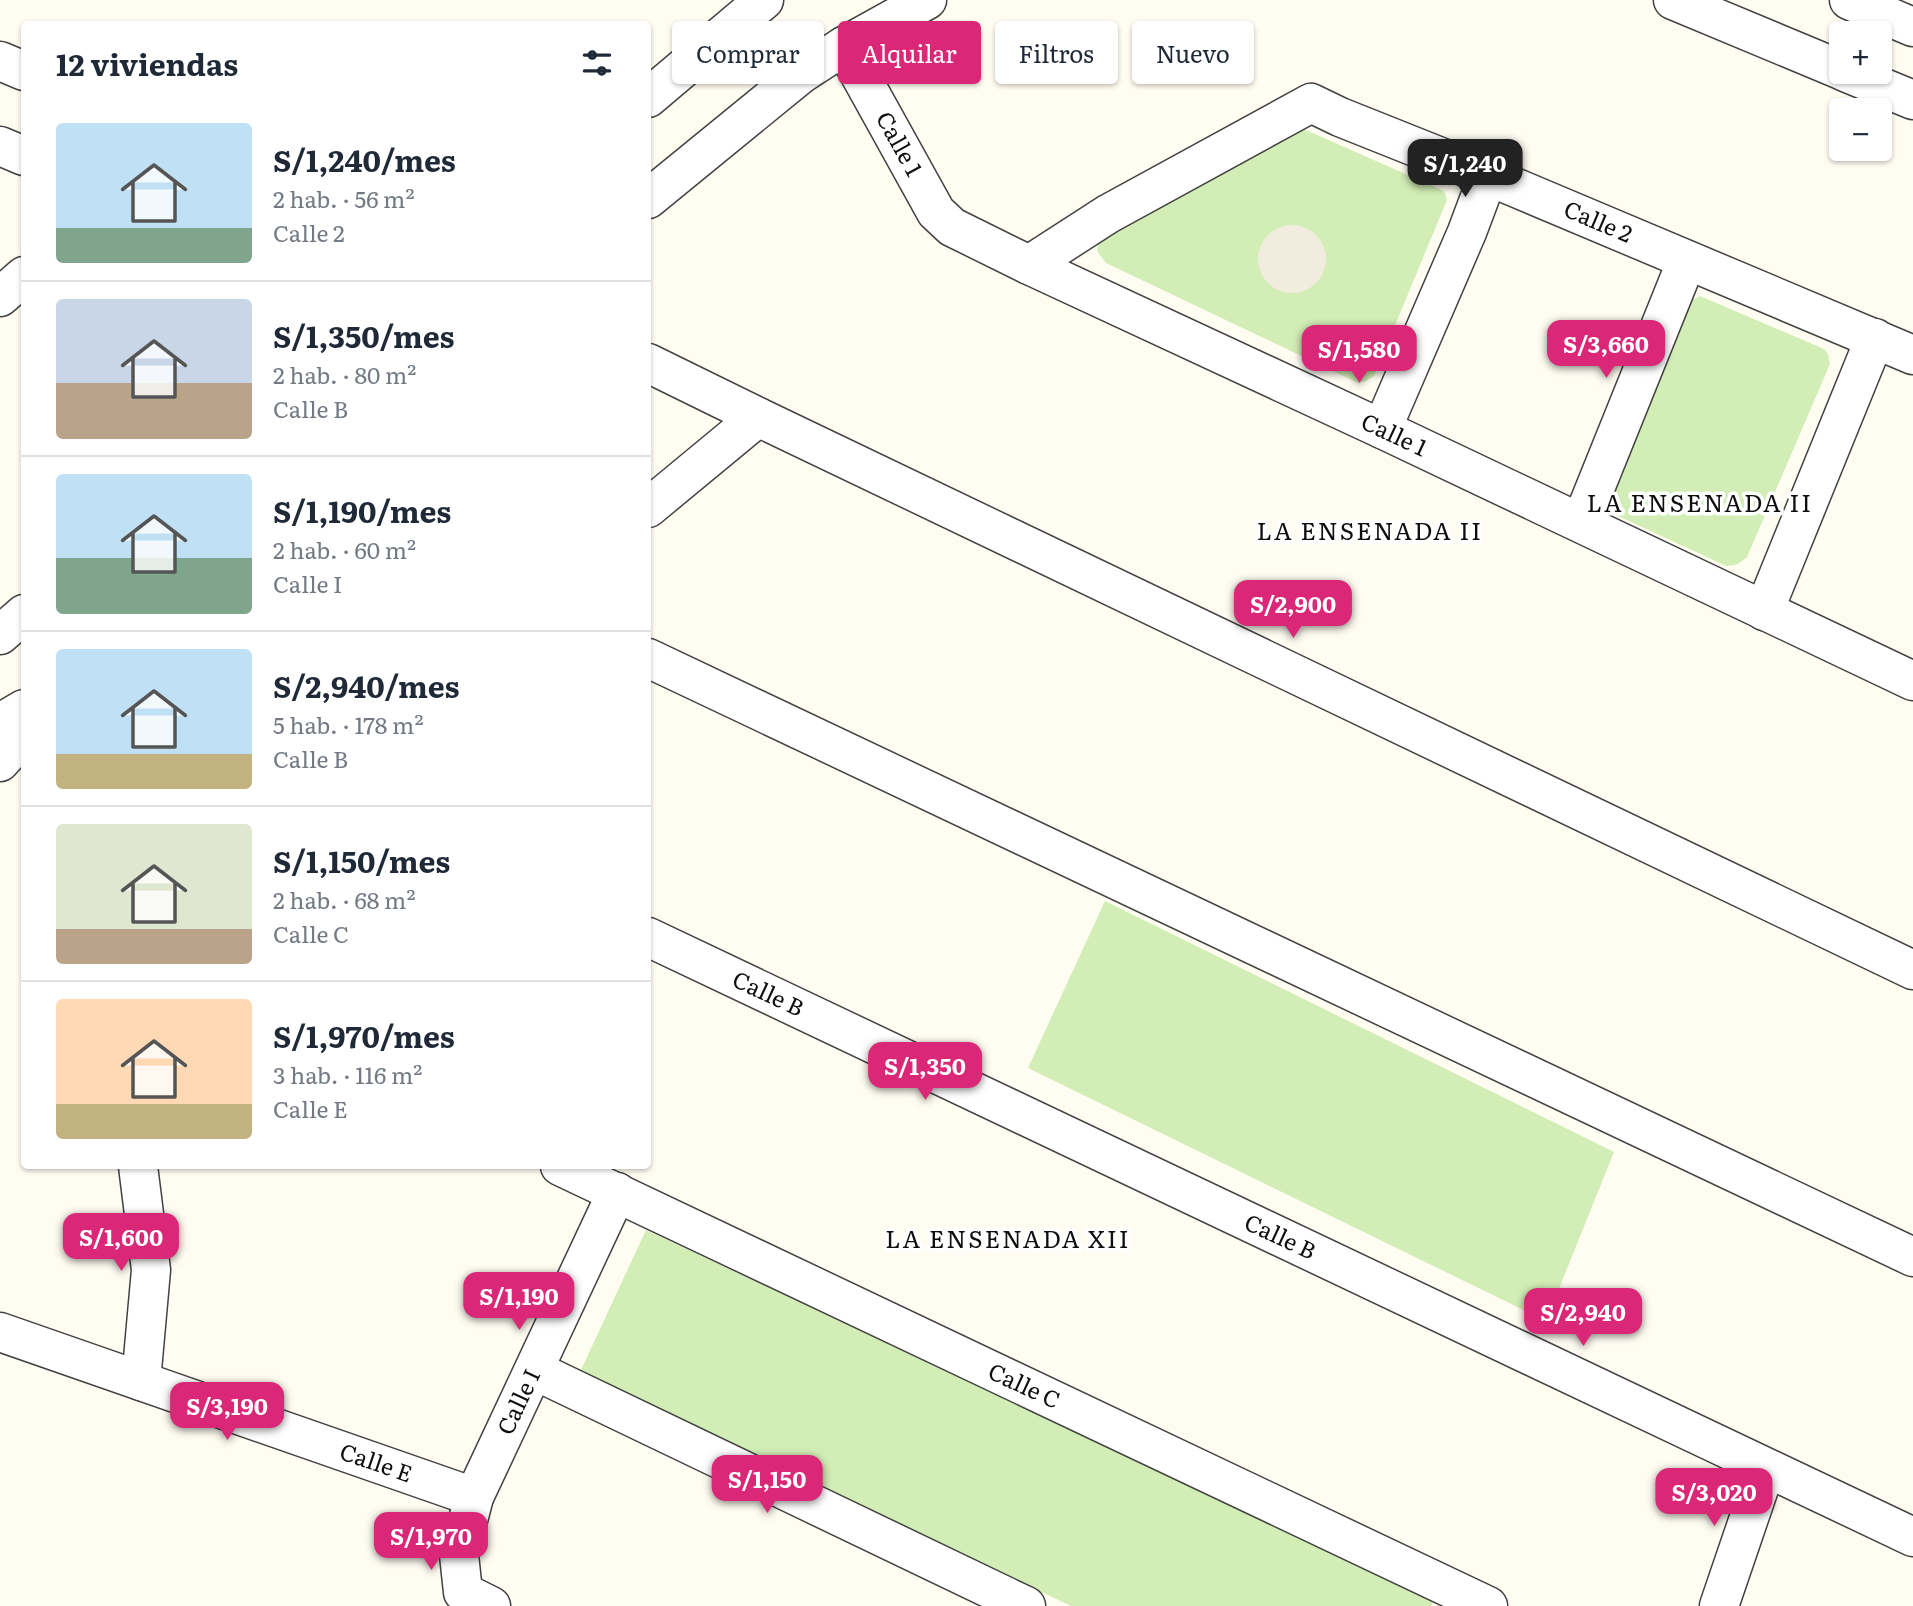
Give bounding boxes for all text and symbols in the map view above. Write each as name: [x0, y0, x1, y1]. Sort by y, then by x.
chip: Comprar: [672, 21, 824, 84]
chip: Alquilar: [838, 21, 981, 84]
chip: Filtros: [995, 21, 1118, 84]
chip: Nuevo: [1132, 21, 1254, 84]
map controls: [1829, 21, 1892, 161]
button: +: [1829, 21, 1892, 84]
text: 12 viviendas: [56, 41, 238, 85]
icon: filters: [578, 44, 616, 82]
button: −: [1829, 98, 1892, 161]
street label: Calle 1: [869, 104, 932, 182]
text: S/1,240/mes: [273, 137, 456, 181]
pin: S/1,240: [1400, 140, 1530, 199]
text: S/1,240: [1424, 145, 1506, 179]
icon: home: [112, 151, 196, 235]
text: 2 hab. · 56 m²: [273, 181, 415, 215]
street label: Calle 2: [1559, 191, 1638, 250]
text: Calle 2: [273, 215, 345, 249]
text: S/1,350/mes: [273, 313, 454, 357]
pin: S/3,660: [1541, 320, 1671, 380]
pin: S/1,580: [1294, 326, 1424, 385]
text: S/3,660: [1563, 326, 1649, 360]
icon: home: [112, 327, 196, 411]
text: S/1,580: [1318, 331, 1400, 365]
text: 2 hab. · 80 m²: [273, 357, 416, 391]
text: Calle B: [273, 391, 348, 425]
street label: Calle 1: [1356, 403, 1433, 463]
district label: LA ENSENADA II: [1587, 484, 1813, 519]
text: S/1,190/mes: [273, 488, 451, 532]
icon: home: [112, 502, 196, 586]
district label: LA ENSENADA II: [1257, 512, 1483, 547]
text: 2 hab. · 60 m²: [273, 532, 416, 566]
text: Calle I: [273, 566, 342, 600]
pin: S/2,900: [1228, 580, 1358, 640]
text: S/2,900: [1250, 586, 1336, 620]
text: S/2,940/mes: [273, 663, 459, 707]
icon: home: [112, 677, 196, 761]
text: 5 hab. · 178 m²: [273, 707, 424, 741]
text: Calle B: [273, 741, 348, 775]
text: S/1,150/mes: [273, 838, 450, 882]
icon: home: [112, 852, 196, 936]
text: 2 hab. · 68 m²: [273, 882, 416, 916]
text: Calle C: [273, 916, 349, 950]
street label: Calle B: [728, 961, 810, 1023]
text: S/1,970/mes: [273, 1013, 455, 1057]
icon: home: [112, 1027, 196, 1111]
pin: S/1,350: [860, 1042, 990, 1102]
text: S/1,350: [884, 1048, 966, 1082]
text: 3 hab. · 116 m²: [273, 1057, 422, 1091]
text: Calle E: [273, 1091, 348, 1125]
street label: Calle B: [1240, 1204, 1322, 1266]
pin: S/1,600: [56, 1214, 186, 1273]
text: S/1,600: [79, 1219, 163, 1253]
district label: LA ENSENADA XII: [885, 1220, 1131, 1255]
pin: S/1,190: [454, 1272, 584, 1332]
text: S/1,190: [479, 1278, 559, 1312]
pin: S/2,940: [1518, 1288, 1648, 1348]
text: S/2,940: [1540, 1294, 1626, 1328]
street label: Calle C: [983, 1353, 1066, 1416]
street label: Calle I: [487, 1363, 547, 1440]
pin: S/3,190: [162, 1382, 292, 1442]
text: S/3,190: [186, 1388, 268, 1422]
street label: Calle E: [336, 1433, 417, 1489]
pin: S/1,150: [702, 1456, 832, 1515]
text: S/1,150: [728, 1461, 806, 1495]
pin: S/3,020: [1649, 1468, 1779, 1528]
text: S/3,020: [1671, 1474, 1757, 1508]
pin: S/1,970: [366, 1512, 496, 1572]
text: S/1,970: [390, 1518, 472, 1552]

